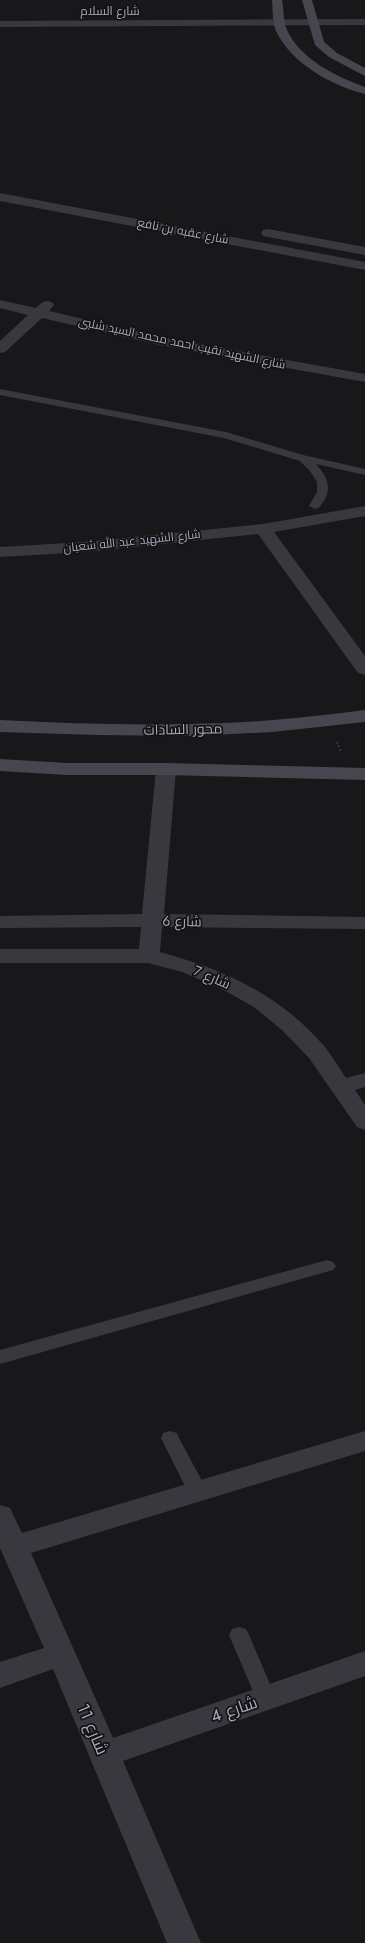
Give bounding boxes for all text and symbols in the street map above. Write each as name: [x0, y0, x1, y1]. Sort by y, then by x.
street label: شارع السلام: [80, 2, 140, 20]
street label: شارع عقبه بن نافع: [136, 213, 230, 249]
street label: شارع الشهيد نقيب احمد محمد السيد شلبى: [77, 312, 287, 374]
street label: شارع الشهيد عبد الله شعبان: [62, 525, 202, 557]
street label: محور السادات: [143, 718, 223, 740]
street label: شارع 6: [162, 911, 202, 931]
street label: شارع 7: [190, 960, 234, 994]
street label: شارع 4: [207, 1690, 261, 1728]
street label: شارع 11: [72, 1700, 114, 1758]

